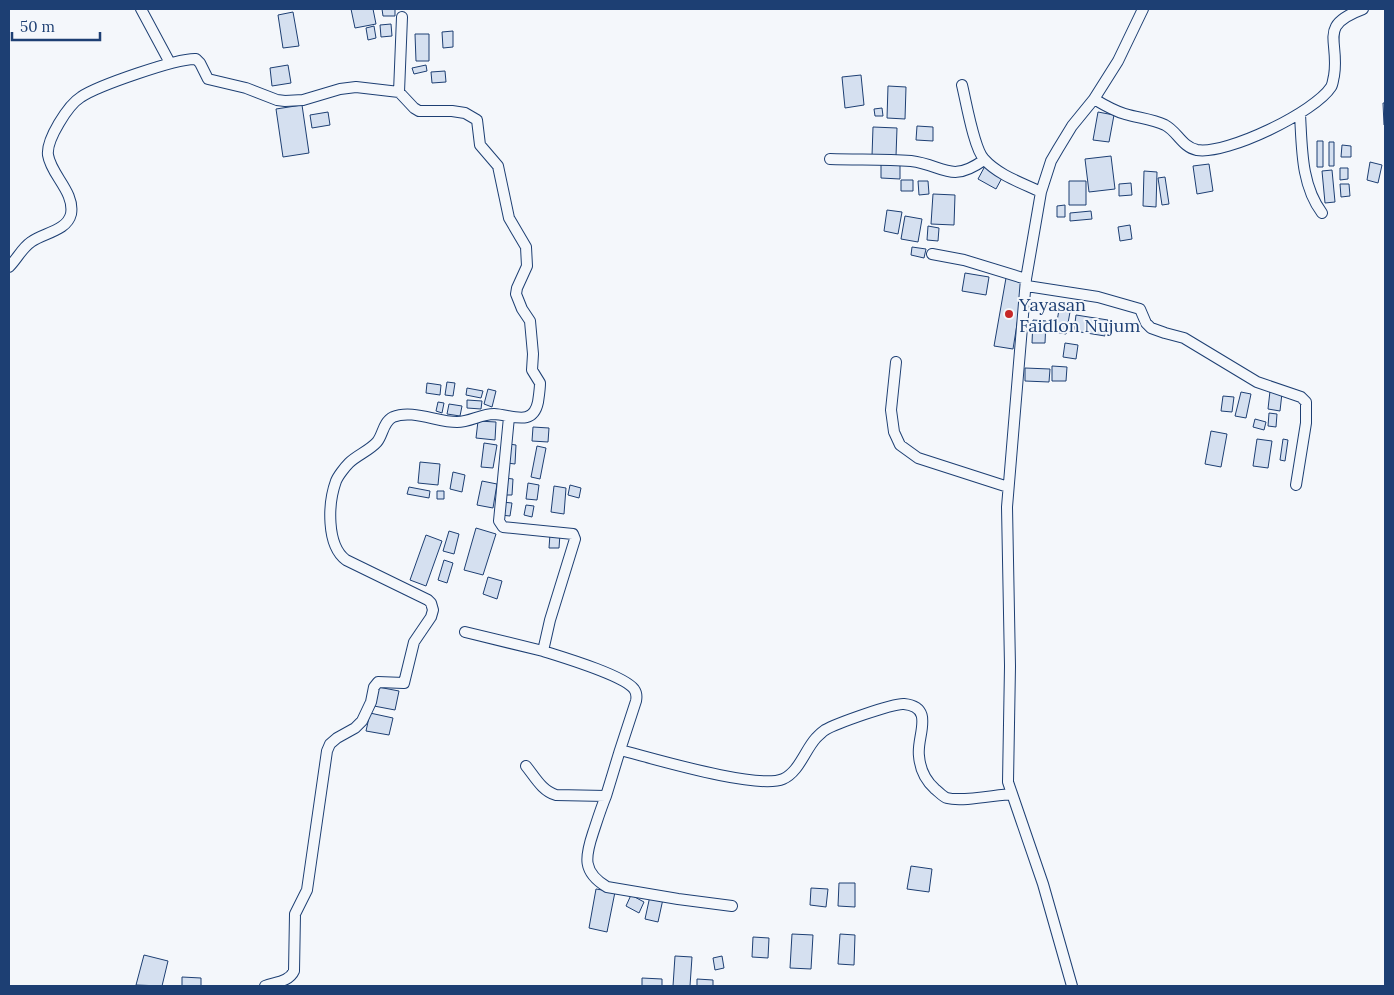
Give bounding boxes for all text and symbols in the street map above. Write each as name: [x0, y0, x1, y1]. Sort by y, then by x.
scale bar: [12, 10, 100, 42]
text: 50 m: [20, 17, 55, 36]
place label: Yayasan Faidlon Nujum: [1018, 293, 1140, 337]
marker: Yayasan Faidlon Nujum: [1003, 308, 1015, 320]

